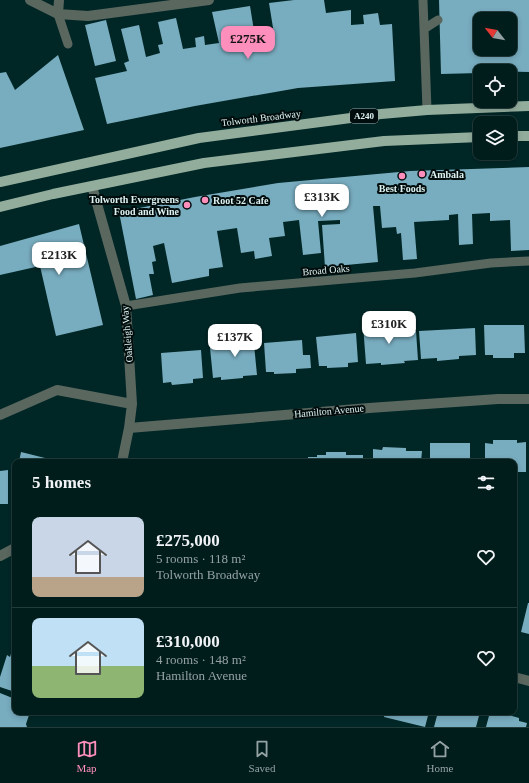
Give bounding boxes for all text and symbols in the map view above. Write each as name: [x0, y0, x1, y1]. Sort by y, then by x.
north arrow: [473, 12, 517, 56]
map controls: [473, 12, 517, 160]
pin: £275K: [220, 26, 276, 60]
text: £275K: [230, 31, 266, 46]
button: locate: [473, 64, 517, 108]
street label: Tolworth Broadway: [221, 108, 301, 128]
road number: A240: [350, 109, 378, 123]
button: layers: [473, 116, 517, 160]
marker: Ambala: [417, 169, 427, 179]
place label: Ambala: [430, 169, 464, 180]
marker: Best Foods: [397, 171, 407, 181]
place label: Best Foods: [379, 183, 425, 194]
pin: £313K: [294, 184, 350, 218]
text: £313K: [304, 189, 340, 204]
place label: Tolworth Evergreens Food and Wine: [89, 194, 180, 217]
marker: Root 52 Cafe: [200, 195, 210, 205]
place label: Root 52 Cafe: [213, 195, 269, 206]
marker: Tolworth Evergreens Food and Wine: [182, 200, 192, 210]
pin: £213K: [31, 242, 87, 276]
text: £213K: [41, 247, 77, 262]
street label: Broad Oaks: [302, 262, 350, 278]
street label: Oakleigh Way: [119, 305, 135, 363]
pin: £310K: [361, 311, 417, 345]
text: £310K: [371, 316, 407, 331]
pin: £137K: [207, 324, 263, 358]
text: £137K: [217, 329, 253, 344]
street label: Hamilton Avenue: [294, 402, 365, 420]
icon: filters: [475, 472, 497, 494]
text: 5 homes: [32, 473, 91, 492]
text: £275,000: [156, 531, 220, 550]
icon: home: [64, 533, 112, 581]
icon: heart: [475, 546, 497, 568]
text: 5 rooms · 118 m²: [156, 551, 245, 566]
text: Tolworth Broadway: [156, 567, 260, 582]
text: £310,000: [156, 632, 220, 651]
icon: home: [64, 634, 112, 682]
icon: heart: [475, 647, 497, 669]
text: 4 rooms · 148 m²: [156, 652, 246, 667]
text: Hamilton Avenue: [156, 668, 247, 683]
tab: Map: [76, 738, 98, 774]
tab: Saved: [249, 738, 275, 774]
tab: Home: [427, 738, 453, 774]

